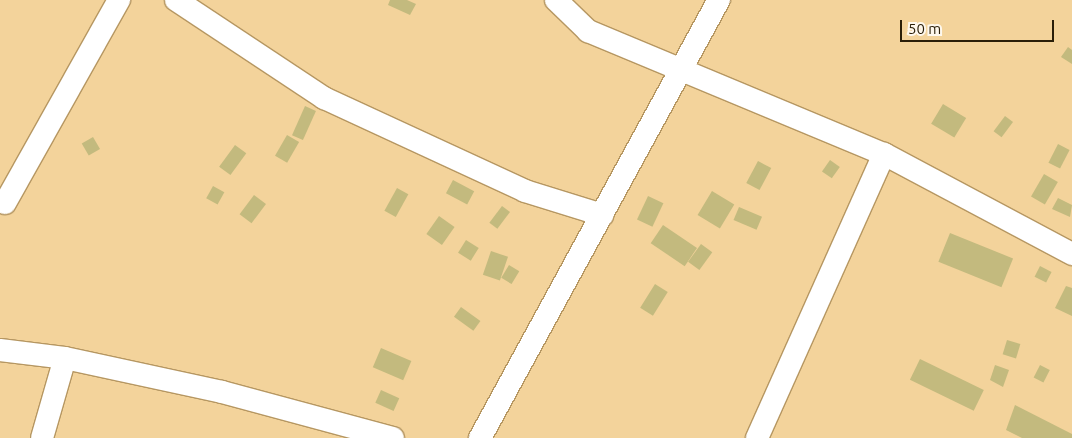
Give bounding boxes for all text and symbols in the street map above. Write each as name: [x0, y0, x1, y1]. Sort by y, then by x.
scale bar: [902, 10, 1056, 42]
text: 50 m: [908, 20, 941, 37]

